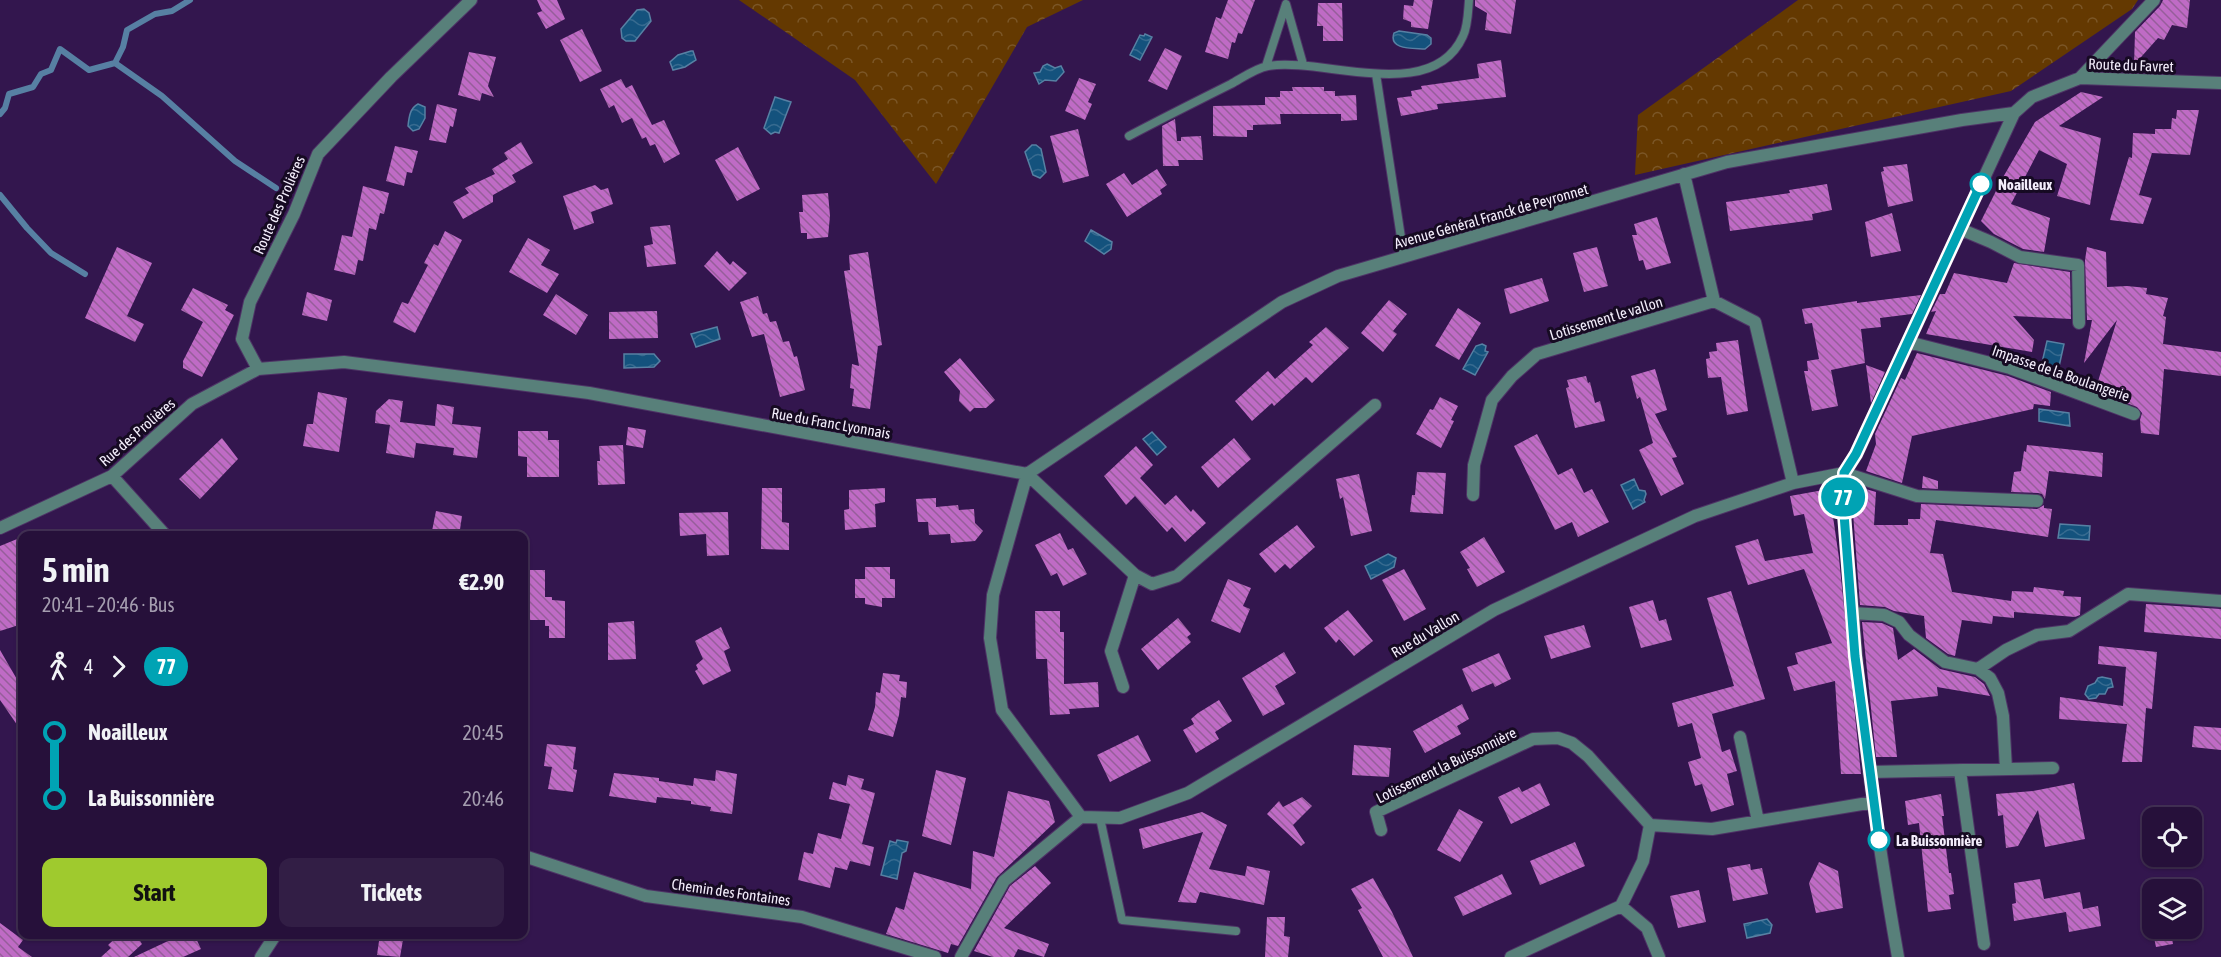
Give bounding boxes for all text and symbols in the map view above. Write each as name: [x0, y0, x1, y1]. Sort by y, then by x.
street label: Route du Favret: [2088, 55, 2174, 75]
street label: Route des Prolières: [250, 153, 308, 257]
marker: Noailleux: [1970, 173, 1992, 195]
place label: Noailleux: [1998, 176, 2052, 193]
street label: Avenue Général Franck de Peyronnet: [1392, 180, 1590, 252]
street label: Lotissement le vallon: [1548, 293, 1664, 343]
street label: Impasse de la Boulangerie: [1990, 341, 2132, 405]
street label: Rue des Prolières: [96, 395, 178, 469]
street label: Rue du Franc Lyonnais: [770, 404, 892, 442]
line badge: 77: [1816, 478, 1870, 516]
text: 77: [1833, 485, 1853, 509]
text: 5 min: [42, 551, 109, 589]
text: €2.90: [459, 569, 504, 595]
text: 20:41 – 20:46 · Bus: [42, 593, 175, 616]
street label: Rue du Vallon: [1388, 607, 1462, 661]
icon: walk: [42, 650, 75, 683]
icon: forward: [102, 650, 135, 683]
text: 77: [156, 654, 176, 678]
text: 4: [84, 655, 93, 678]
text: Noailleux: [88, 719, 168, 745]
text: 20:45: [462, 721, 504, 744]
street label: Lotissement la Buissonnière: [1373, 724, 1519, 806]
text: La Buissonnière: [88, 785, 215, 811]
text: 20:46: [462, 787, 504, 810]
map controls: [2142, 807, 2202, 939]
button: locate: [2142, 807, 2202, 867]
marker: La Buissonnière: [1868, 829, 1890, 851]
place label: La Buissonnière: [1896, 832, 1983, 849]
button: Start: [42, 858, 267, 927]
button: Tickets: [279, 858, 504, 927]
street label: Chemin des Fontaines: [670, 875, 792, 909]
button: layers: [2142, 879, 2202, 939]

